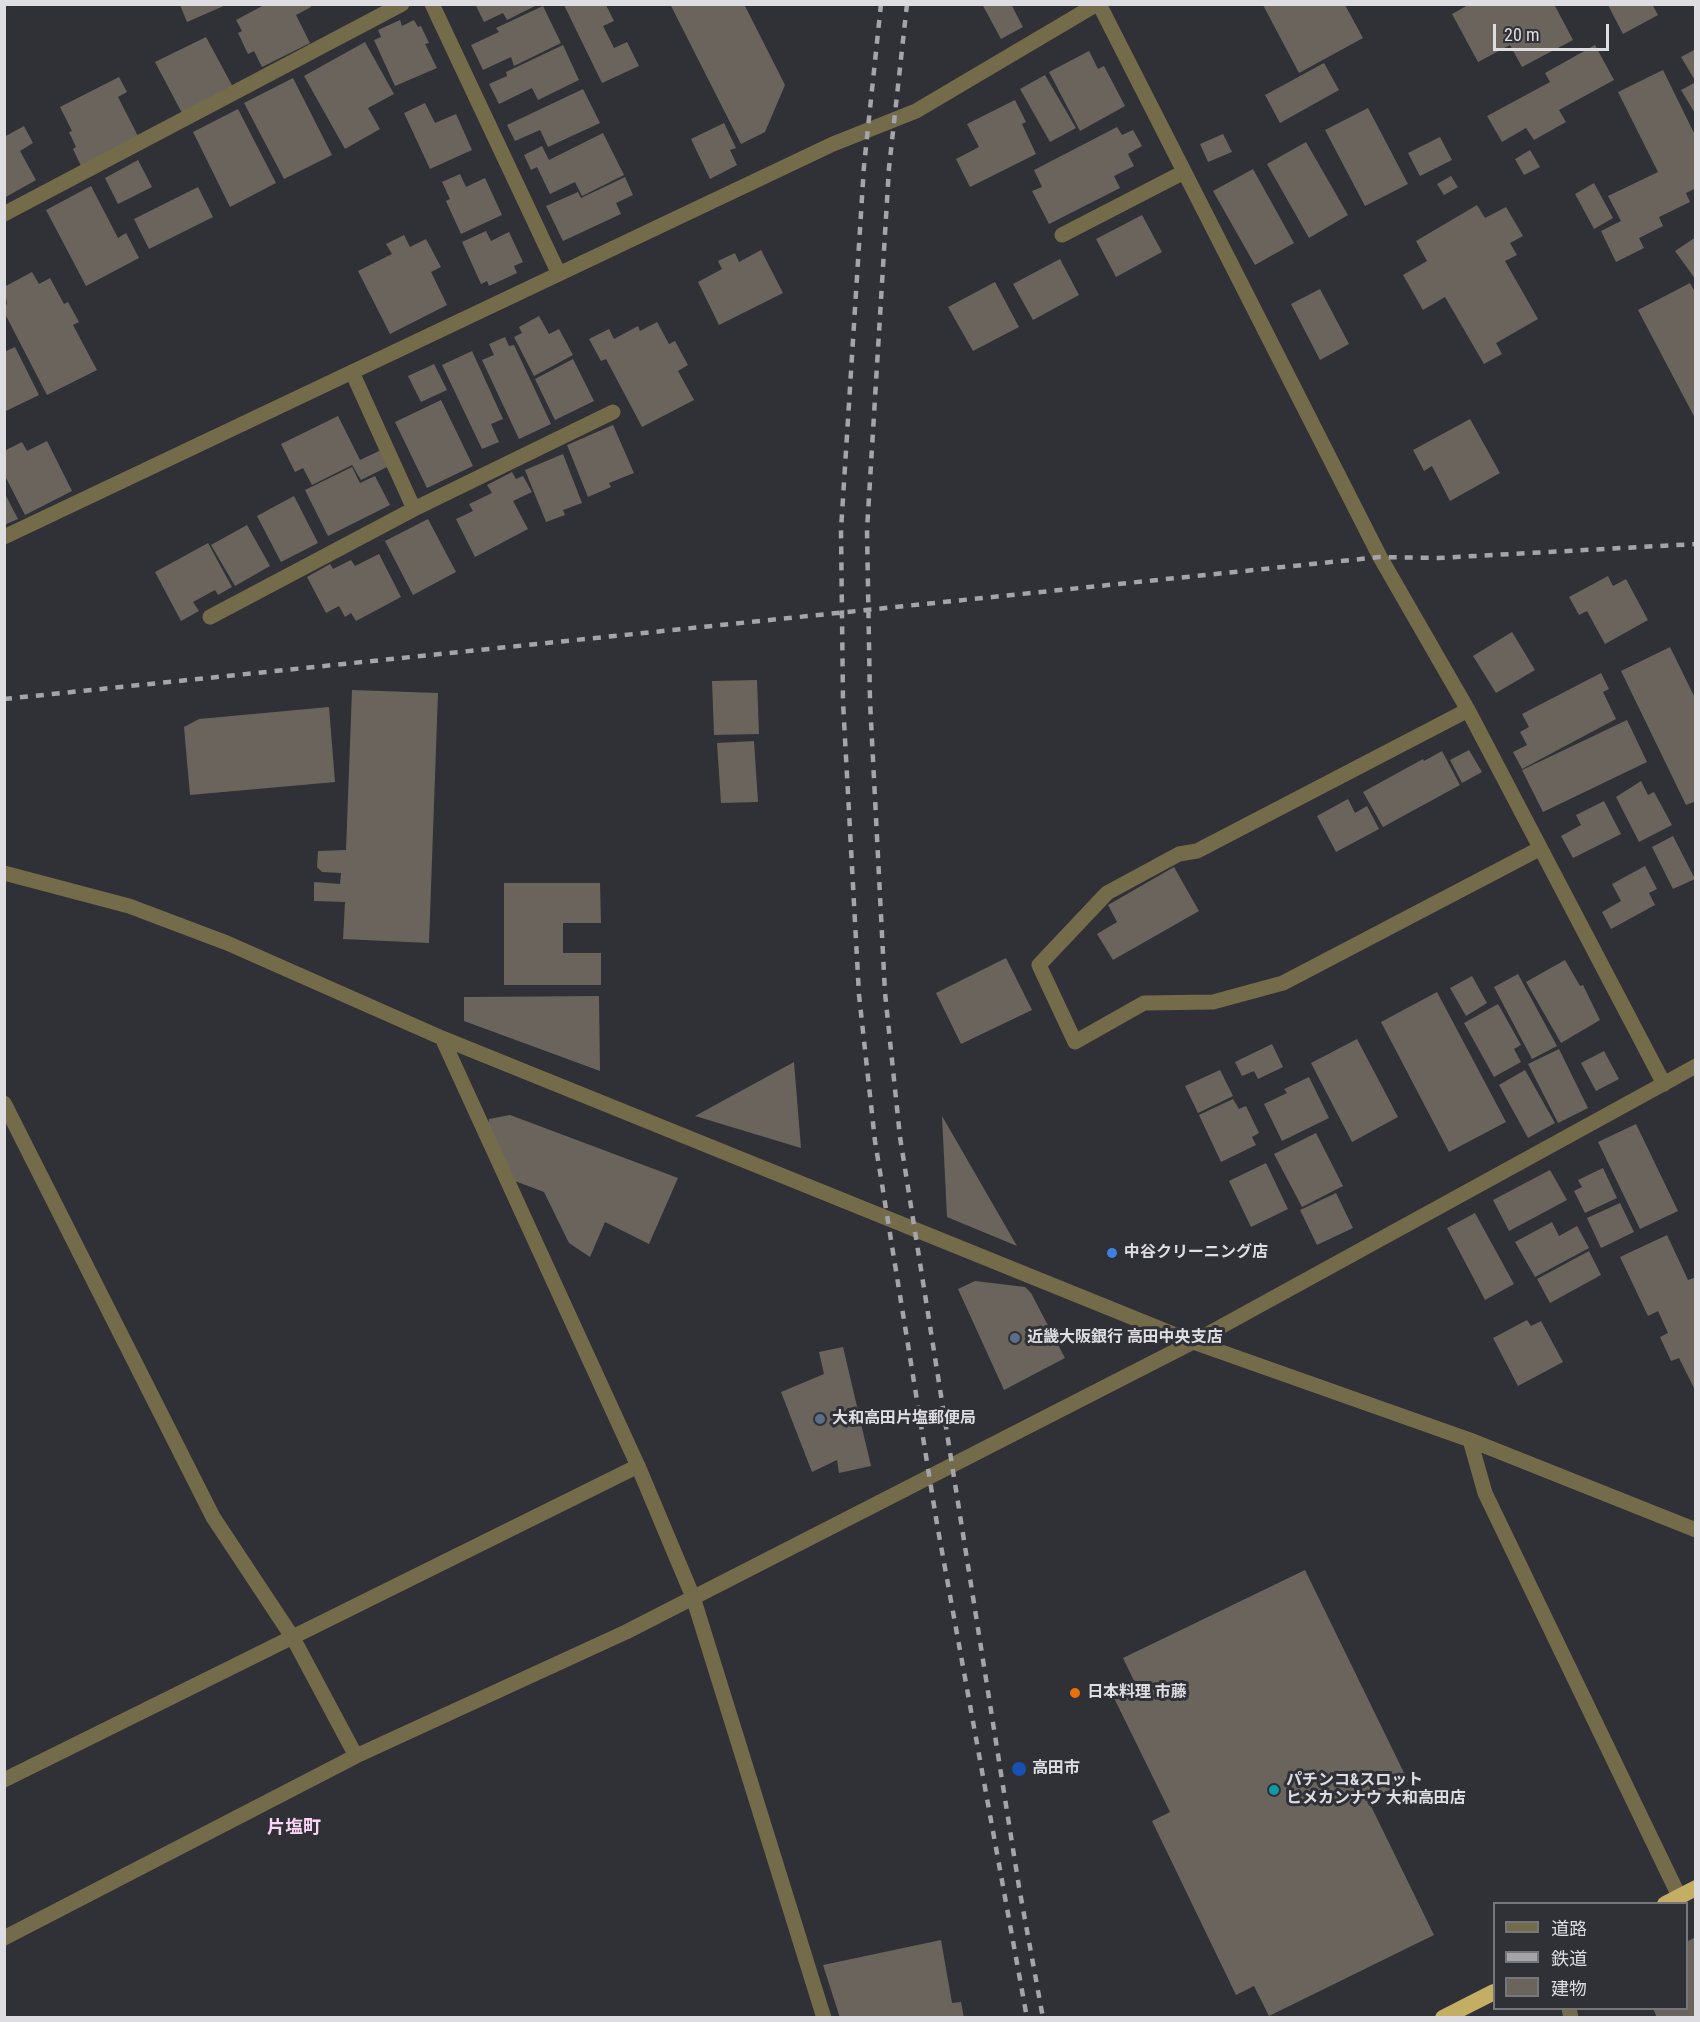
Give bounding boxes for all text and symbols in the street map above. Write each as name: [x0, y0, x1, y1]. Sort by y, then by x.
scale bar: [1496, 12, 1612, 50]
text: 20 m: [1504, 24, 1539, 45]
place label: 中谷クリーニング店: [1124, 1243, 1268, 1263]
marker: 中谷クリーニング店: [1105, 1246, 1119, 1260]
place label: 近畿大阪銀行 高田中央支店: [1027, 1328, 1223, 1348]
marker: 近畿大阪銀行 高田中央支店: [1008, 1331, 1022, 1345]
place label: 大和高田片塩郵便局: [832, 1409, 976, 1429]
marker: 大和高田片塩郵便局: [813, 1412, 827, 1426]
place label: 日本料理 市藤: [1087, 1683, 1187, 1703]
marker: 日本料理 市藤: [1068, 1686, 1082, 1700]
place label: 高田市: [1032, 1759, 1080, 1779]
marker: 高田市: [1010, 1760, 1028, 1778]
place label: パチンコ&スロット ヒメカンナウ 大和高田店: [1286, 1771, 1466, 1809]
marker: パチンコ&スロット ヒメカンナウ 大和高田店: [1267, 1783, 1281, 1797]
district label: 片塩町: [267, 1817, 321, 1839]
legend: [1493, 1902, 1688, 2010]
text: 道路: [1551, 1918, 1587, 1939]
text: 鉄道: [1551, 1948, 1587, 1969]
text: 建物: [1551, 1978, 1587, 1999]

